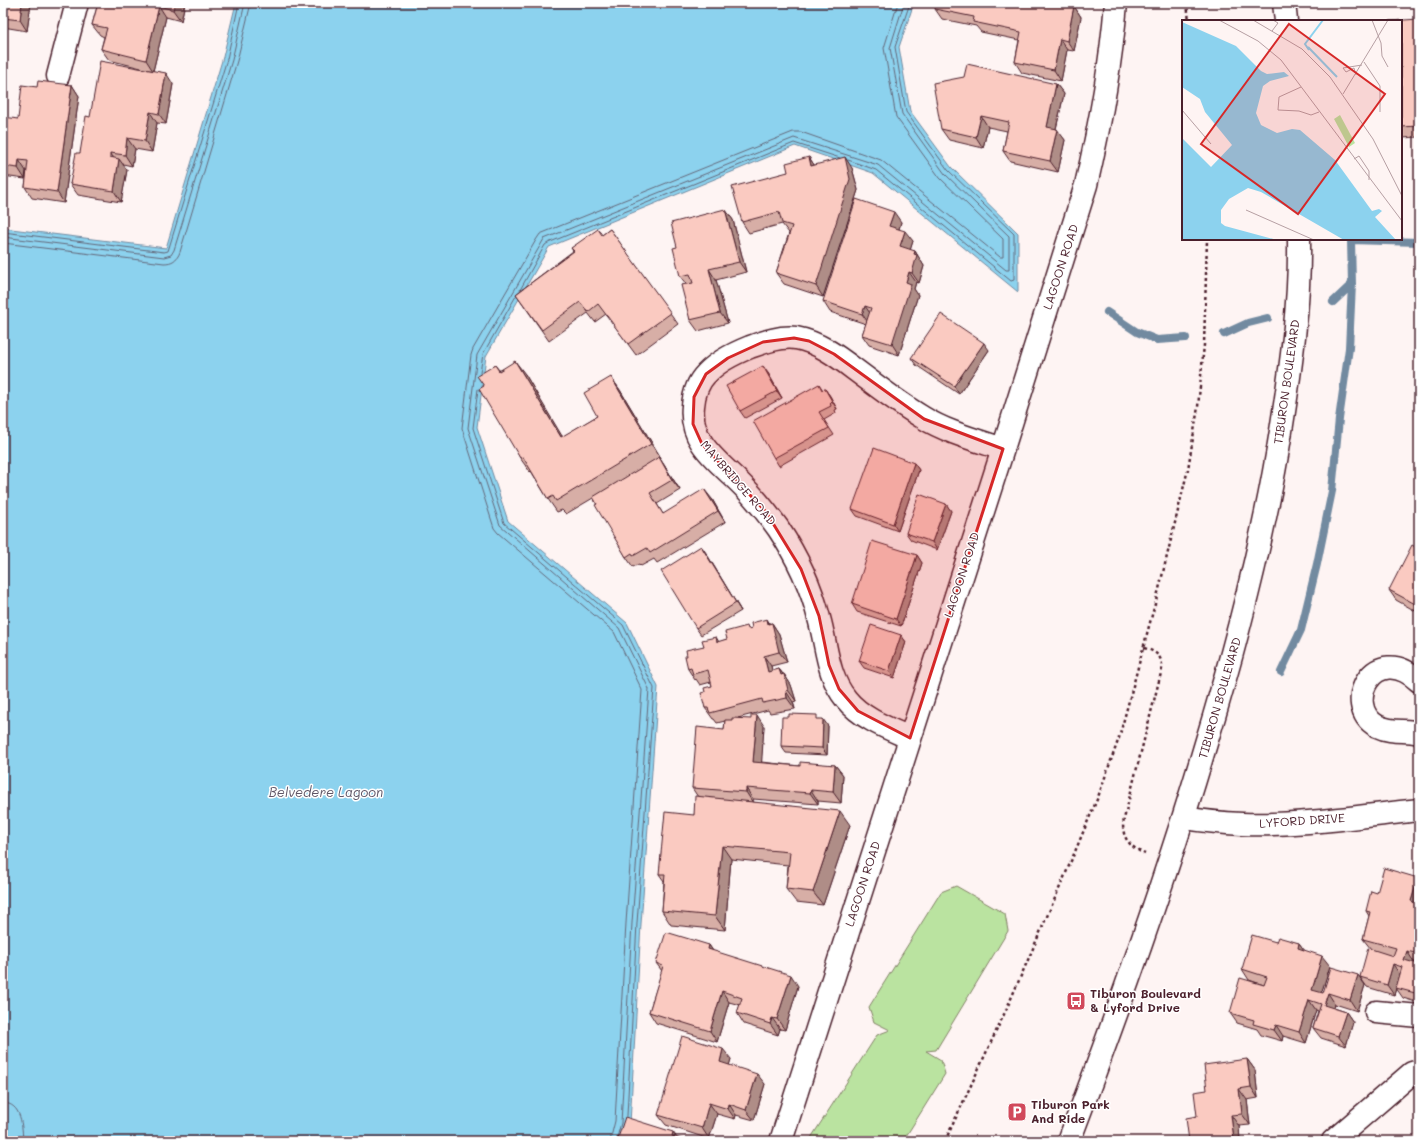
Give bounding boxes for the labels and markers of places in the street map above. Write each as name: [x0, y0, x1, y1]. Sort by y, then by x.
place label: Tiburon Boulevard & Lyford Drive: [1090, 985, 1201, 1015]
bus stop icon: Tiburon Boulevard & Lyford Drive: [1065, 990, 1087, 1012]
place label: Tiburon Park And Ride: [1031, 1096, 1110, 1126]
parking icon: Tiburon Park And Ride: [1006, 1101, 1028, 1123]

